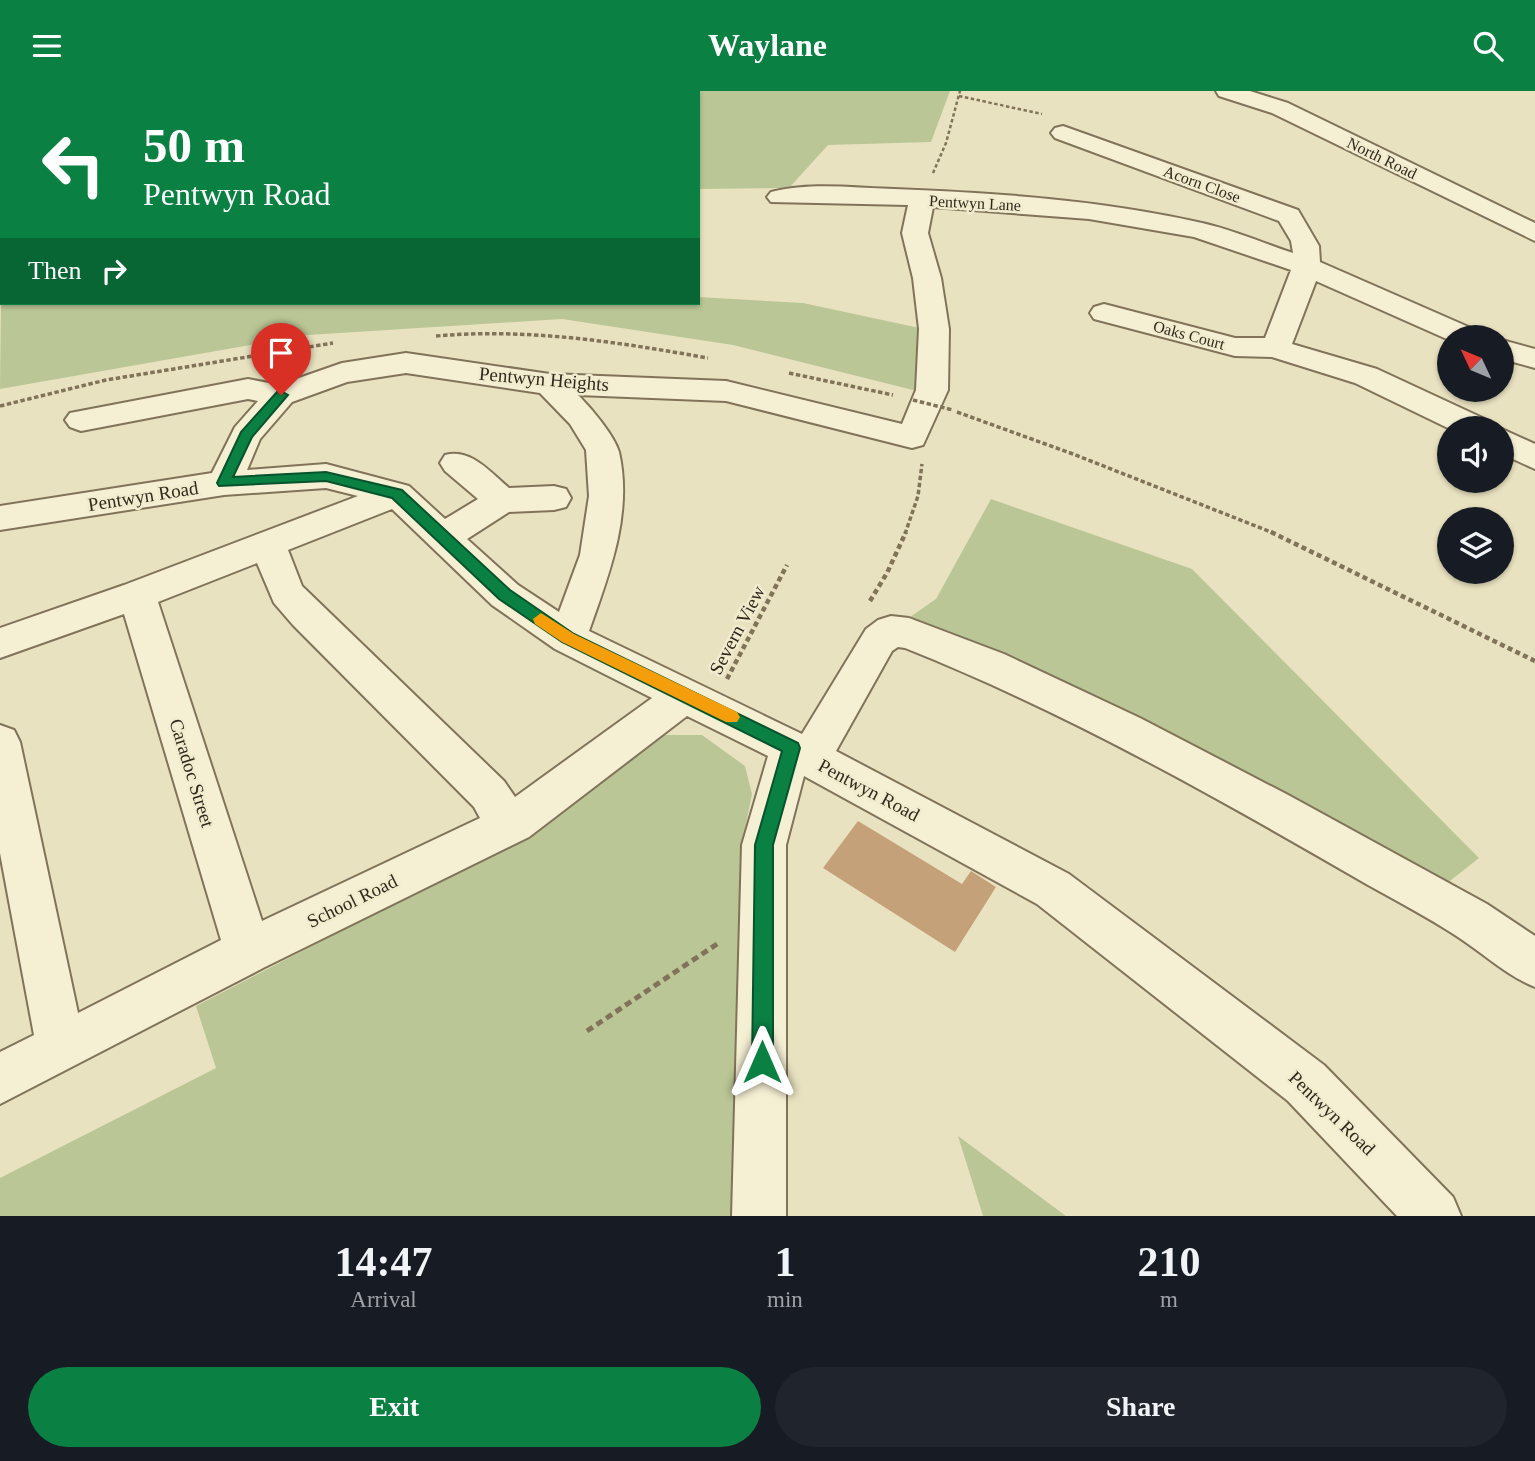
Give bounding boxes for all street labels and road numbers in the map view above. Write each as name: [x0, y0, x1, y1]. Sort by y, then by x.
street label: North Road: [1345, 134, 1419, 182]
street label: Acorn Close: [1161, 162, 1243, 206]
street label: Pentwyn Lane: [929, 192, 1021, 215]
street label: Oaks Court: [1151, 317, 1227, 353]
street label: Pentwyn Heights: [478, 363, 610, 395]
street label: Pentwyn Road: [86, 477, 200, 515]
street label: Severn View: [705, 582, 769, 678]
street label: Caradoc Street: [166, 716, 219, 830]
street label: Pentwyn Road: [815, 755, 924, 826]
street label: School Road: [304, 870, 401, 932]
street label: Pentwyn Road: [1285, 1067, 1380, 1160]

